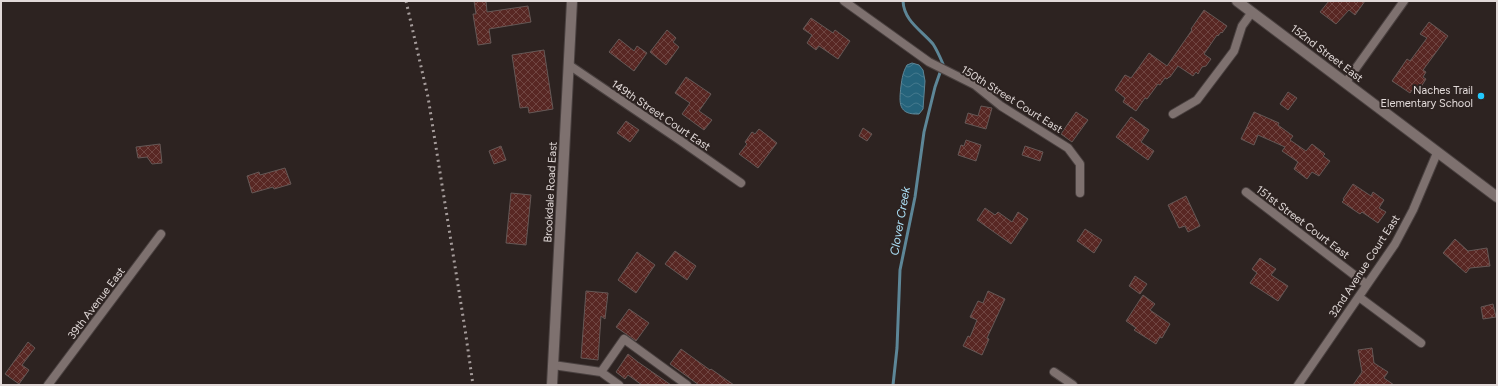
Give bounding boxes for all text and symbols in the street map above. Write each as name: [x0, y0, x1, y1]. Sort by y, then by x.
street label: 152nd Street East: [1288, 22, 1365, 85]
street label: 150th Street Court East: [959, 63, 1065, 136]
street label: 149th Street Court East: [609, 77, 713, 153]
place label: Naches Trail Elementary School: [1381, 84, 1473, 110]
marker: Naches Trail Elementary School: [1476, 91, 1486, 101]
street label: Brookdale Road East: [541, 141, 560, 243]
street label: 151st Street Court East: [1254, 183, 1352, 262]
water label: Clover Creek: [887, 184, 913, 256]
street label: 32nd Avenue Court East: [1326, 212, 1402, 320]
street label: 39th Avenue East: [65, 265, 128, 342]

